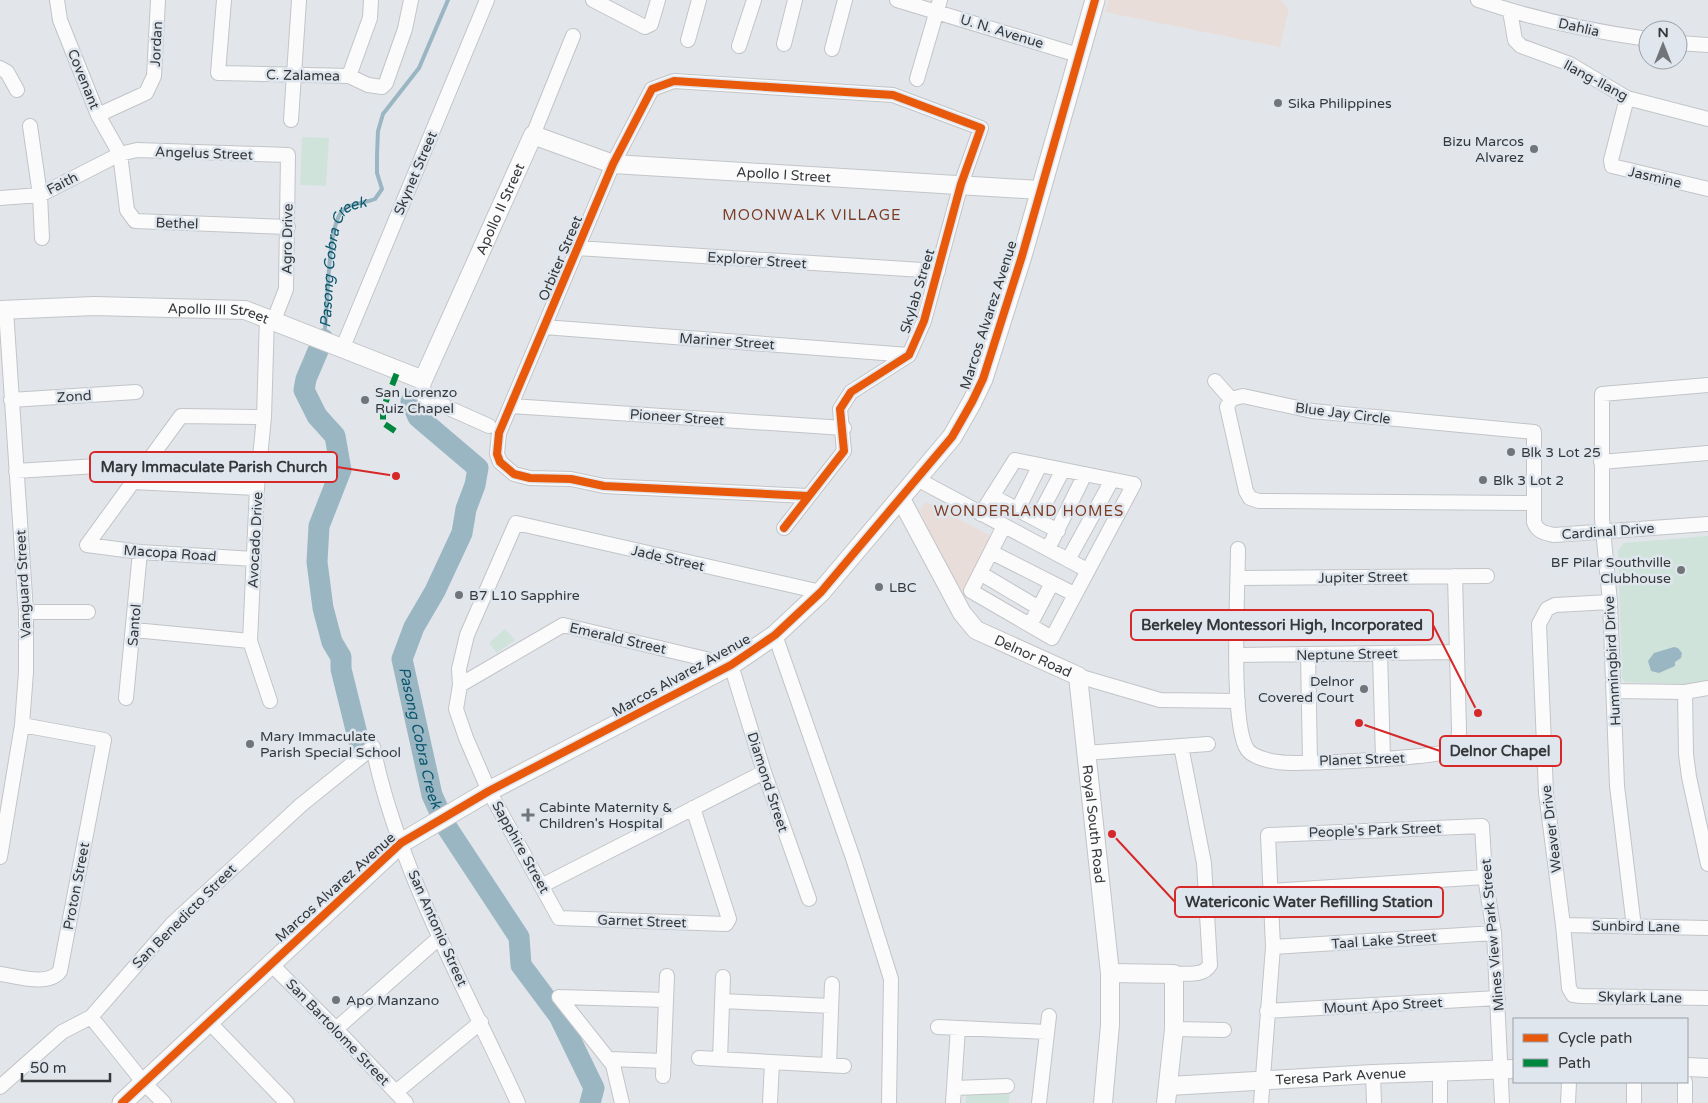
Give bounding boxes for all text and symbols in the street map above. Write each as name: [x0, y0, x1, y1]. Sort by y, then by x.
street label: U. N. Avenue: [958, 11, 1046, 52]
street label: Dahlia: [1557, 15, 1601, 40]
north arrow: [1638, 20, 1688, 70]
street label: Jordan: [147, 21, 166, 67]
text: N: [1657, 24, 1669, 41]
street label: Covenant: [64, 47, 104, 112]
street label: Ilang-Ilang: [1560, 56, 1631, 105]
street label: C. Zalamea: [266, 66, 340, 85]
place label: Sika Philippines: [1288, 95, 1392, 112]
marker: Sika Philippines: [1272, 97, 1284, 109]
street label: Skynet Street: [390, 128, 441, 218]
place label: Bizu Marcos Alvarez: [1443, 133, 1524, 166]
street label: Angelus Street: [155, 143, 254, 164]
marker: Bizu Marcos Alvarez: [1528, 143, 1540, 155]
street label: Apollo II Street: [472, 160, 529, 258]
street label: Jasmine: [1627, 163, 1683, 192]
street label: Apollo I Street: [736, 164, 832, 186]
street label: Faith: [44, 168, 81, 198]
water label: Pasong Cobra Creek: [316, 192, 370, 328]
street label: Agro Drive: [278, 203, 297, 275]
district label: MOONWALK VILLAGE: [722, 206, 902, 224]
street label: Orbiter Street: [535, 212, 586, 303]
street label: Bethel: [155, 214, 199, 233]
street label: Marcos Alvarez Avenue: [956, 238, 1021, 392]
street label: Skylab Street: [897, 246, 939, 335]
street label: Explorer Street: [707, 249, 808, 272]
street label: Apollo III Street: [167, 300, 272, 328]
street label: Mariner Street: [679, 330, 776, 353]
place label: San Lorenzo Ruiz Chapel: [375, 384, 457, 417]
street label: Zond: [56, 387, 92, 406]
marker: San Lorenzo Ruiz Chapel: [359, 394, 371, 406]
street label: Blue Jay Circle: [1294, 399, 1392, 428]
street label: Pioneer Street: [629, 406, 725, 429]
place label: Blk 3 Lot 25: [1521, 444, 1601, 461]
marker: Blk 3 Lot 25: [1505, 446, 1517, 458]
callout: Mary Immaculate Parish Church: [90, 452, 337, 482]
text: Mary Immaculate Parish Church: [101, 458, 327, 477]
place label: Blk 3 Lot 2: [1493, 472, 1564, 489]
marker: Blk 3 Lot 2: [1477, 474, 1489, 486]
street label: Avocado Drive: [244, 491, 267, 589]
district label: WONDERLAND HOMES: [934, 502, 1124, 520]
street label: Cardinal Drive: [1561, 520, 1655, 543]
street label: Vanguard Street: [12, 529, 35, 638]
street label: Macopa Road: [123, 542, 217, 565]
street label: Jade Street: [630, 542, 707, 575]
place label: BF Pilar Southville Clubhouse: [1551, 554, 1671, 587]
marker: BF Pilar Southville Clubhouse: [1675, 564, 1687, 576]
street label: Jupiter Street: [1318, 568, 1409, 587]
place label: LBC: [889, 579, 917, 596]
marker: LBC: [873, 581, 885, 593]
place label: B7 L10 Sapphire: [469, 587, 580, 604]
marker: B7 L10 Sapphire: [453, 589, 465, 601]
street label: Hummingbird Drive: [1601, 596, 1624, 726]
street label: Santol: [124, 603, 145, 647]
callout: Berkeley Montessori High, Incorporated: [1131, 610, 1433, 640]
text: Berkeley Montessori High, Incorporated: [1141, 616, 1423, 635]
street label: Emerald Street: [568, 619, 669, 658]
street label: Marcos Alvarez Avenue: [609, 630, 754, 721]
street label: Delnor Road: [992, 631, 1074, 681]
street label: Neptune Street: [1296, 645, 1399, 664]
water label: Pasong Cobra Creek: [395, 665, 447, 813]
place label: Delnor Covered Court: [1258, 673, 1355, 706]
marker: Delnor Covered Court: [1358, 683, 1370, 695]
place label: Mary Immaculate Parish Special School: [260, 728, 401, 761]
street label: Diamond Street: [743, 730, 792, 835]
callout: Delnor Chapel: [1440, 736, 1561, 766]
marker: Mary Immaculate Parish Special School: [244, 738, 256, 750]
text: Delnor Chapel: [1450, 742, 1550, 761]
street label: Planet Street: [1319, 749, 1406, 769]
street label: Royal South Road: [1079, 764, 1108, 884]
street label: Weaver Drive: [1538, 784, 1565, 874]
street label: Sapphire Street: [488, 798, 553, 897]
place label: Cabinte Maternity & Children's Hospital: [539, 799, 673, 832]
marker: Cabinte Maternity & Children's Hospital: [521, 808, 535, 822]
street label: People's Park Street: [1308, 820, 1442, 841]
street label: Marcos Alvarez Avenue: [272, 829, 399, 946]
street label: Proton Street: [60, 840, 93, 931]
street label: Mines View Park Street: [1477, 857, 1508, 1012]
street label: San Benedicto Street: [129, 860, 240, 972]
street label: San Antonio Street: [404, 867, 471, 989]
callout: Watericonic Water Refilling Station: [1175, 887, 1443, 917]
text: Watericonic Water Refilling Station: [1185, 893, 1433, 912]
street label: Garnet Street: [597, 911, 688, 932]
street label: Sunbird Lane: [1592, 917, 1680, 936]
street label: Taal Lake Street: [1331, 928, 1438, 953]
street label: San Bartolome Street: [282, 975, 393, 1090]
street label: Skylark Lane: [1598, 988, 1682, 1007]
place label: Apo Manzano: [346, 992, 439, 1009]
marker: Apo Manzano: [330, 994, 342, 1006]
street label: Mount Apo Street: [1323, 994, 1444, 1017]
legend: [1513, 1018, 1688, 1083]
text: Cycle path: [1558, 1029, 1632, 1047]
scale bar: [22, 1050, 110, 1082]
text: Path: [1558, 1054, 1591, 1072]
text: 50 m: [30, 1059, 67, 1077]
street label: Teresa Park Avenue: [1275, 1065, 1406, 1089]

